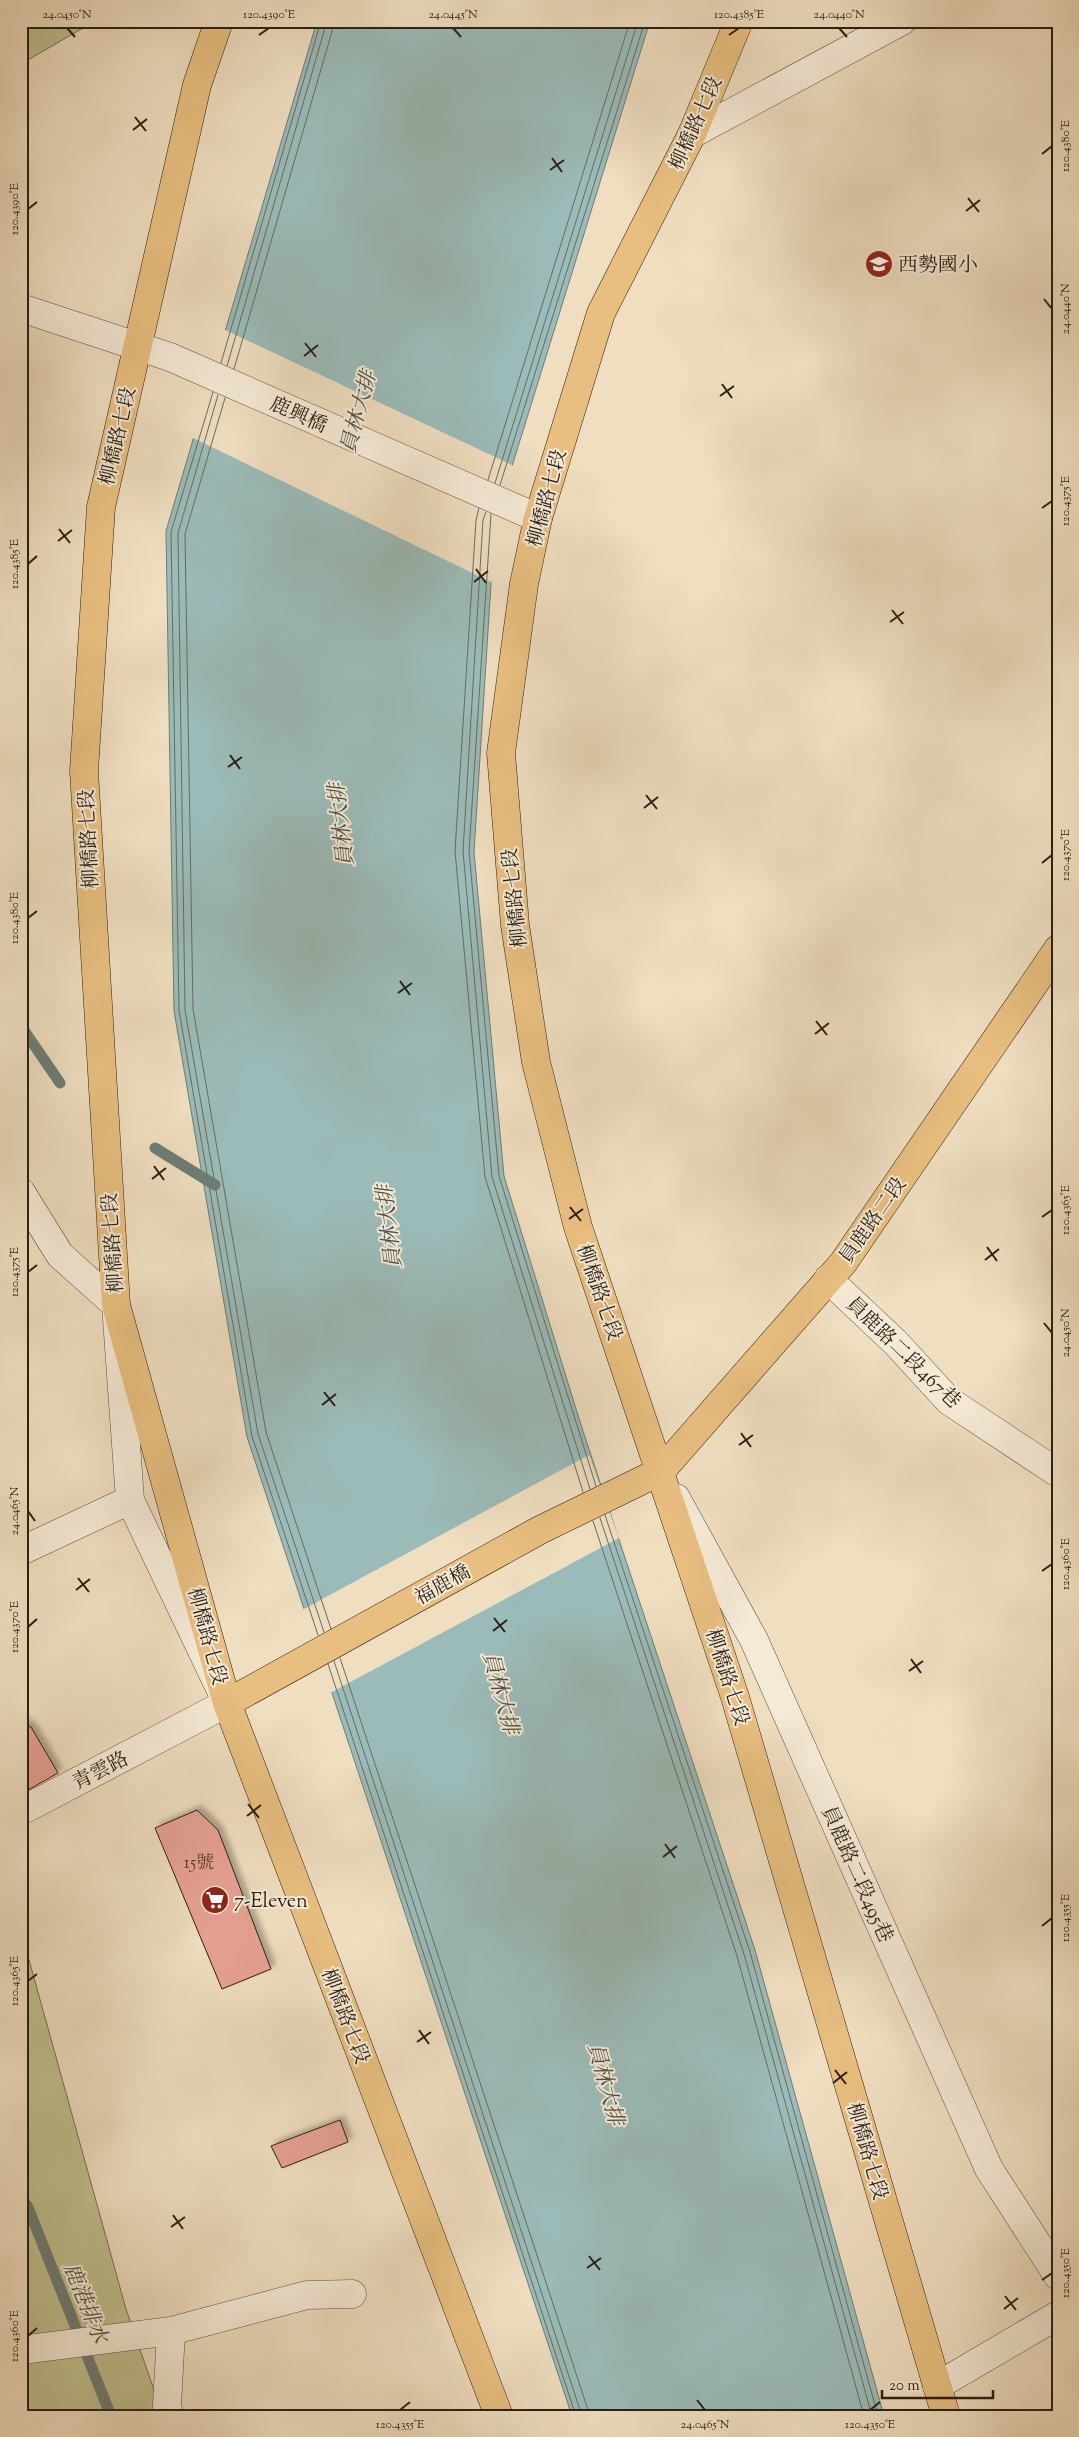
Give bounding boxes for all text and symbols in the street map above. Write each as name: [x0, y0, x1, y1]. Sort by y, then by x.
text: 24.0450°N: [42, 6, 92, 24]
text: 120.4390°E: [243, 6, 296, 24]
text: 24.0445°N: [428, 6, 478, 24]
text: 120.4385°E: [714, 6, 765, 24]
text: 24.0440°N: [814, 6, 865, 24]
street label: 柳橋路七段: [664, 72, 731, 176]
text: 120.4380°E: [1057, 119, 1075, 172]
text: 120.4390°E: [6, 182, 24, 235]
school or university icon: 西勢國小: [864, 249, 894, 279]
place label: 西勢國小: [898, 252, 978, 281]
text: 24.0440°N: [1057, 283, 1075, 334]
water label: 員林大排: [335, 365, 386, 457]
street label: 柳橋路七段: [94, 385, 145, 489]
street label: 鹿興橋: [265, 391, 331, 442]
street label: 柳橋路七段: [521, 447, 575, 551]
text: 120.4375°E: [1057, 475, 1075, 526]
text: 120.4385°E: [6, 538, 24, 589]
water label: 員林大排: [323, 778, 363, 868]
street label: 柳橋路七段: [73, 788, 108, 890]
text: 120.4370°E: [1057, 828, 1075, 881]
street label: 柳橋路七段: [497, 846, 536, 949]
text: 120.4380°E: [6, 891, 24, 944]
street label: 員鹿路二段: [833, 1172, 915, 1271]
water label: 員林大排: [371, 1180, 411, 1270]
text: 120.4365°E: [1057, 1184, 1075, 1235]
street label: 柳橋路七段: [97, 1192, 132, 1294]
street label: 柳橋路七段: [568, 1241, 628, 1345]
text: 120.4375°E: [6, 1246, 24, 1297]
street label: 員鹿路二段467巷: [838, 1291, 966, 1416]
text: 24.0450°N: [1057, 1308, 1075, 1358]
text: 24.0465°N: [6, 1486, 24, 1535]
text: 120.4360°E: [1057, 1537, 1075, 1590]
street label: 福鹿橋: [410, 1559, 476, 1613]
street label: 柳橋路七段: [179, 1585, 233, 1689]
text: 120.4370°E: [6, 1600, 24, 1653]
street label: 柳橋路七段: [696, 1626, 755, 1730]
water label: 員林大排: [474, 1649, 525, 1741]
street label: 青雲路: [68, 1746, 134, 1799]
street label: 員鹿路二段495巷: [813, 1802, 899, 1948]
house number: 15號: [184, 1851, 214, 1877]
supermarket icon: 7-Eleven: [200, 1885, 230, 1915]
place label: 7-Eleven: [234, 1888, 308, 1917]
text: 120.4355°E: [1057, 1893, 1075, 1942]
text: 120.4365°E: [6, 1955, 24, 2006]
street label: 柳橋路七段: [312, 1965, 375, 2069]
water label: 員林大排: [579, 2040, 630, 2132]
street label: 柳橋路七段: [838, 2100, 893, 2204]
text: 120.4350°E: [1057, 2247, 1075, 2298]
water label: 鹿港排水: [55, 2259, 115, 2350]
text: 120.4360°E: [6, 2309, 24, 2362]
scale bar: [882, 2367, 993, 2399]
text: 20 m: [889, 2376, 920, 2397]
text: 120.4355°E: [376, 2416, 425, 2434]
text: 24.0465°N: [681, 2416, 730, 2434]
text: 120.4350°E: [845, 2416, 896, 2434]

